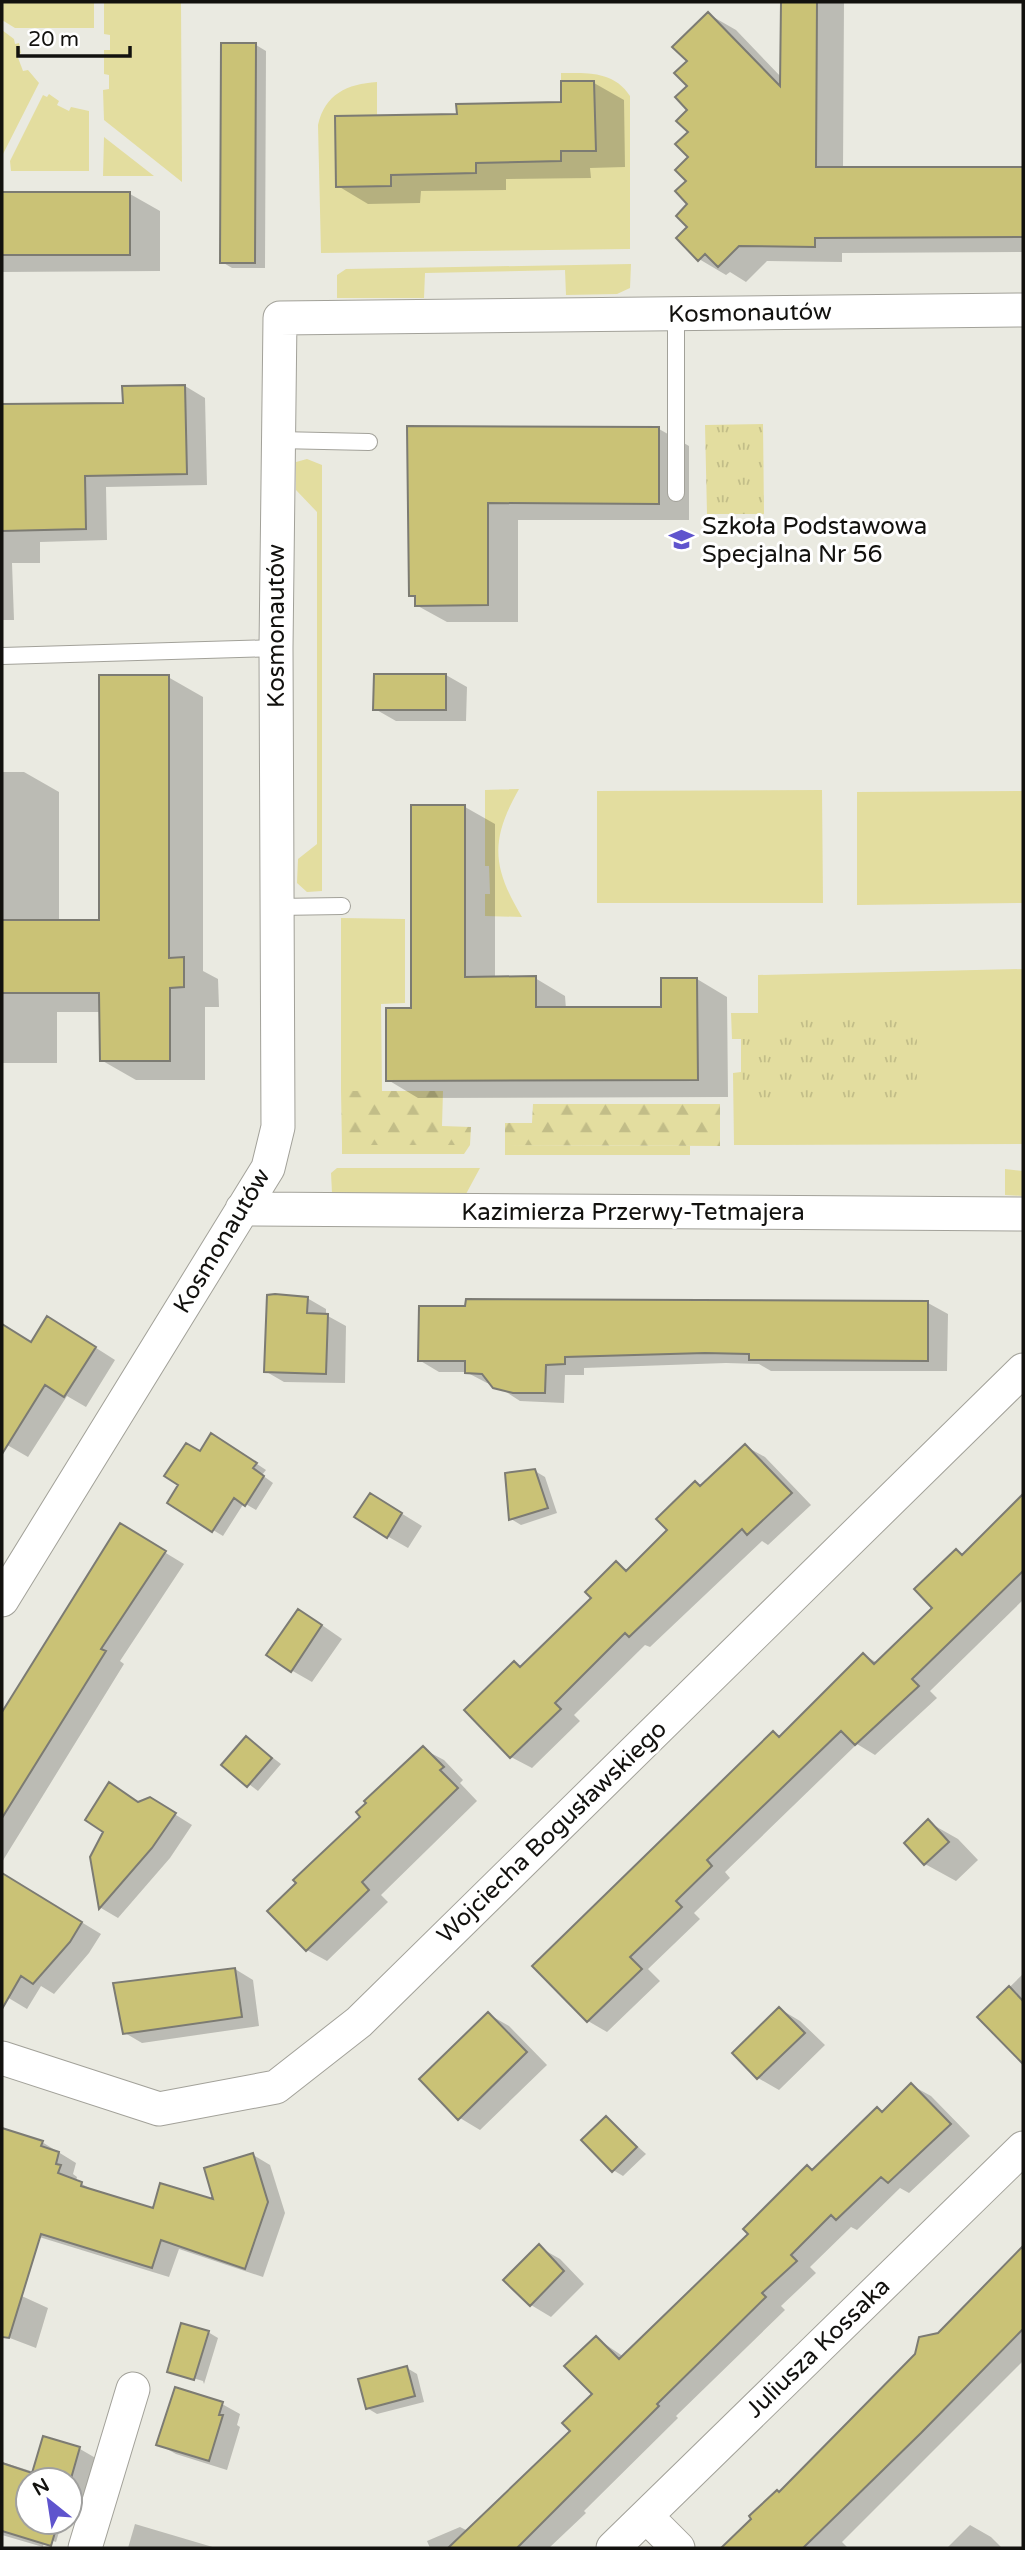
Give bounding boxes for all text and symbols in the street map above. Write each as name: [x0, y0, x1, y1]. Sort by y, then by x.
scale bar: [18, 14, 130, 58]
text: 20 m: [28, 27, 79, 52]
street label: Kosmonautów: [668, 297, 832, 329]
place label: Szkoła Podstawowa Specjalna Nr 56: [702, 512, 927, 569]
school or university icon: Szkoła Podstawowa Specjalna Nr 56: [668, 526, 696, 554]
street label: Kosmonautów: [262, 544, 291, 708]
street label: Kosmonautów: [167, 1163, 277, 1319]
street label: Kazimierza Przerwy-Tetmajera: [461, 1198, 805, 1227]
street label: Wojciecha Bogusławskiego: [431, 1715, 673, 1949]
street label: Juliusza Kossaka: [740, 2272, 896, 2424]
north arrow: [14, 2466, 84, 2536]
text: N: [29, 2474, 53, 2500]

